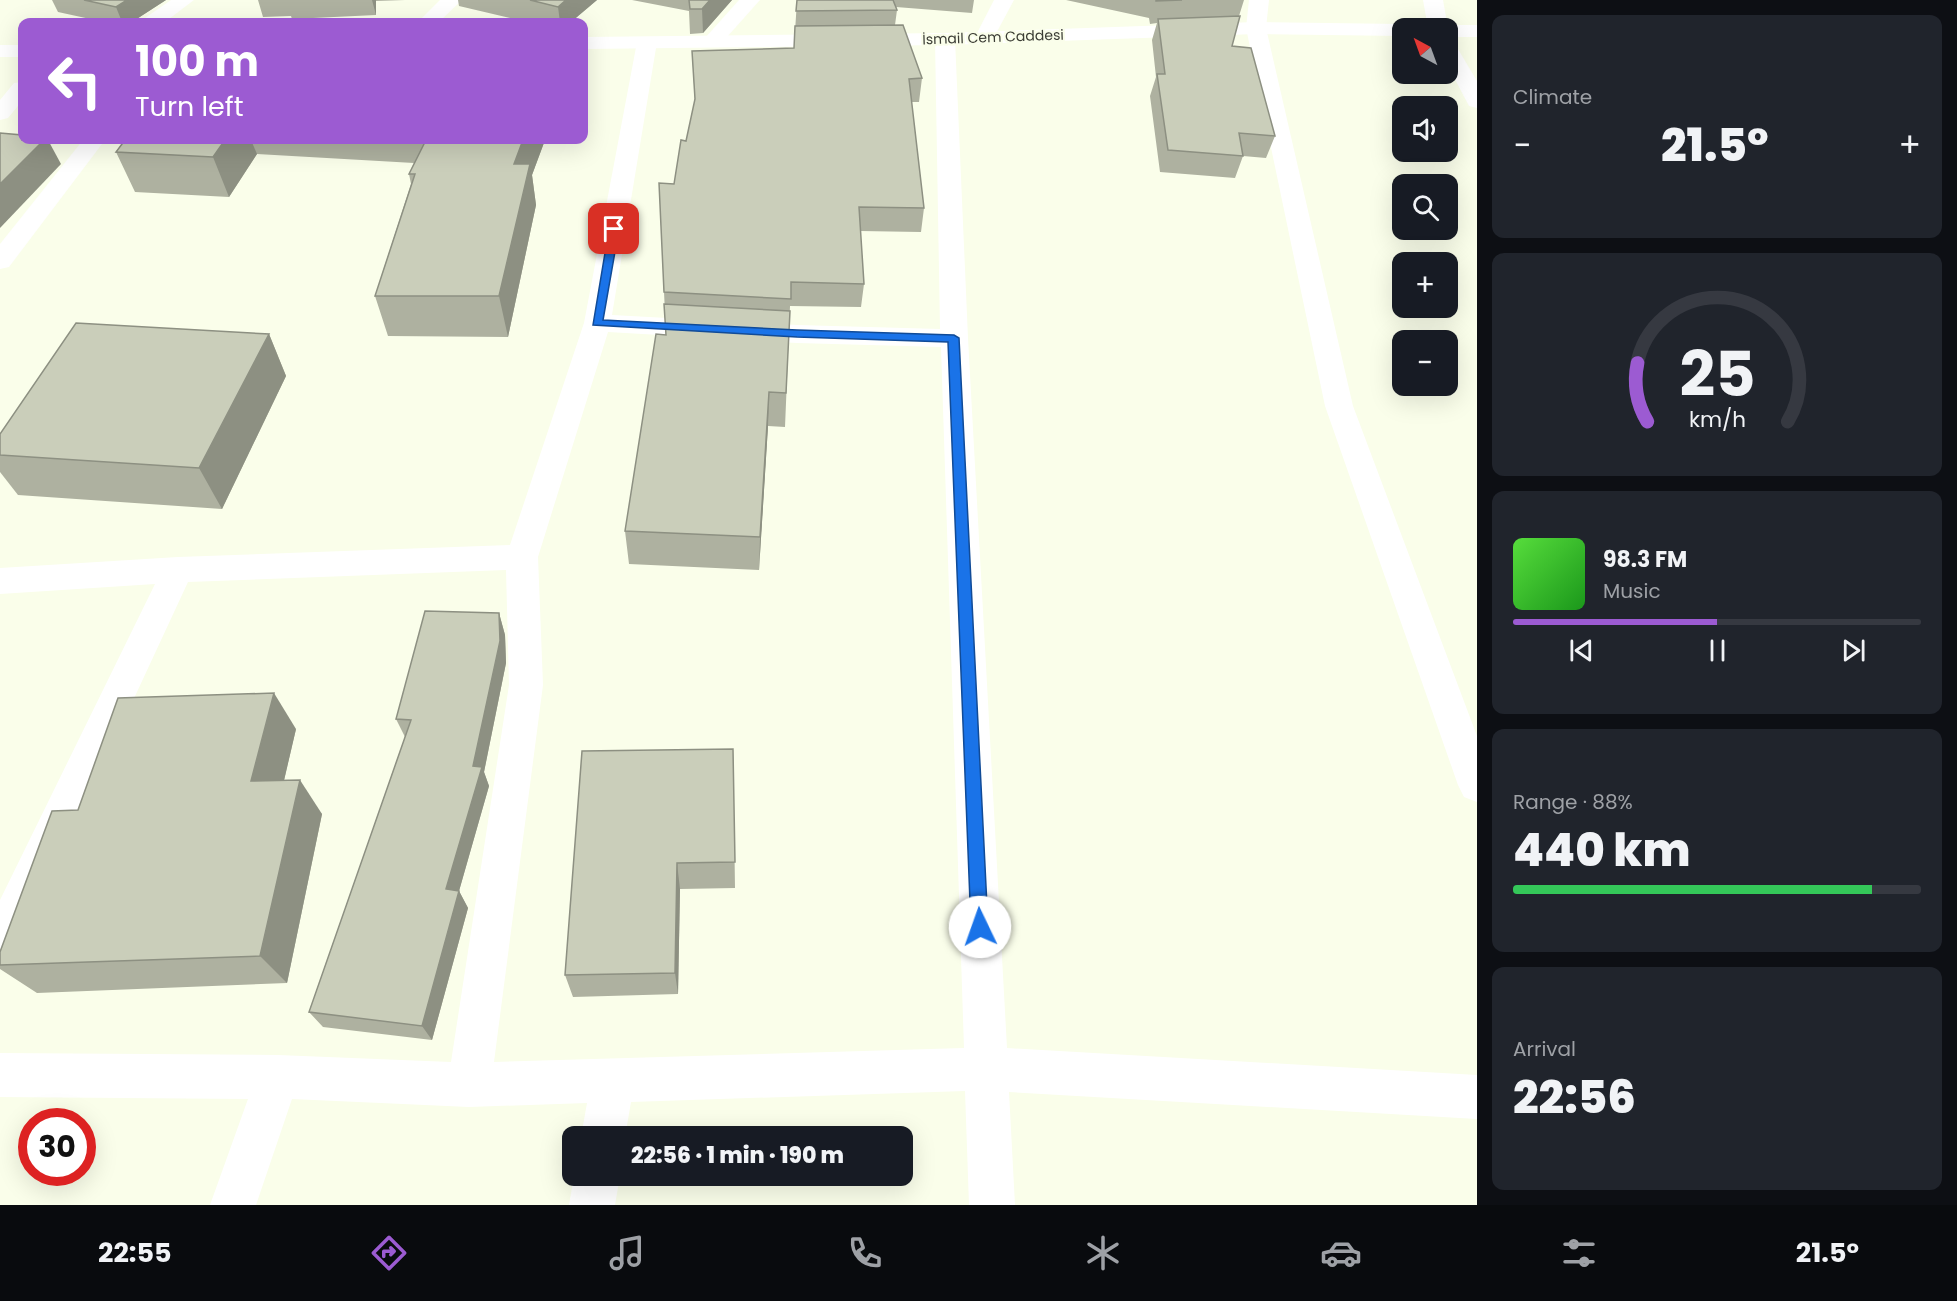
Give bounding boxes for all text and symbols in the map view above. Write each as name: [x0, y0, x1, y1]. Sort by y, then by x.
north arrow: [1392, 18, 1458, 84]
map controls: [1392, 18, 1458, 396]
street label: İsmail Cem Caddesi: [922, 25, 1064, 49]
text: 100 m: [135, 32, 259, 91]
icon: left: [36, 42, 114, 120]
text: Climate: [1513, 83, 1592, 111]
text: Turn left: [135, 88, 244, 125]
button: sound: [1392, 96, 1458, 162]
text: 21.5°: [1661, 114, 1769, 177]
text: −: [1513, 122, 1531, 169]
text: +: [1898, 122, 1921, 169]
button: search: [1392, 174, 1458, 240]
pin: [588, 203, 639, 254]
icon: arrive: [597, 212, 630, 245]
button: +: [1392, 252, 1458, 318]
button: −: [1392, 330, 1458, 396]
text: 25: [1679, 330, 1755, 418]
text: km/h: [1688, 404, 1746, 435]
text: 98.3 FM: [1603, 544, 1687, 575]
text: Music: [1603, 577, 1661, 605]
icon: previous: [1565, 634, 1598, 667]
icon: pause: [1701, 634, 1734, 667]
icon: next: [1837, 634, 1870, 667]
text: Range · 88%: [1513, 788, 1633, 816]
text: 440 km: [1513, 819, 1690, 882]
position arrow: [948, 895, 1012, 959]
text: Arrival: [1513, 1035, 1576, 1063]
text: 22:56: [1513, 1066, 1636, 1129]
speed limit sign: 30: [18, 1108, 96, 1186]
text: 22:56 · 1 min · 190 m: [631, 1140, 844, 1171]
icon: directions: [368, 1232, 410, 1274]
icon: music: [606, 1232, 648, 1274]
icon: phone: [844, 1232, 886, 1274]
icon: climate: [1082, 1232, 1124, 1274]
icon: car: [1320, 1232, 1362, 1274]
icon: filters: [1558, 1232, 1600, 1274]
text: 22:55: [98, 1234, 172, 1271]
text: 21.5°: [1796, 1234, 1859, 1271]

